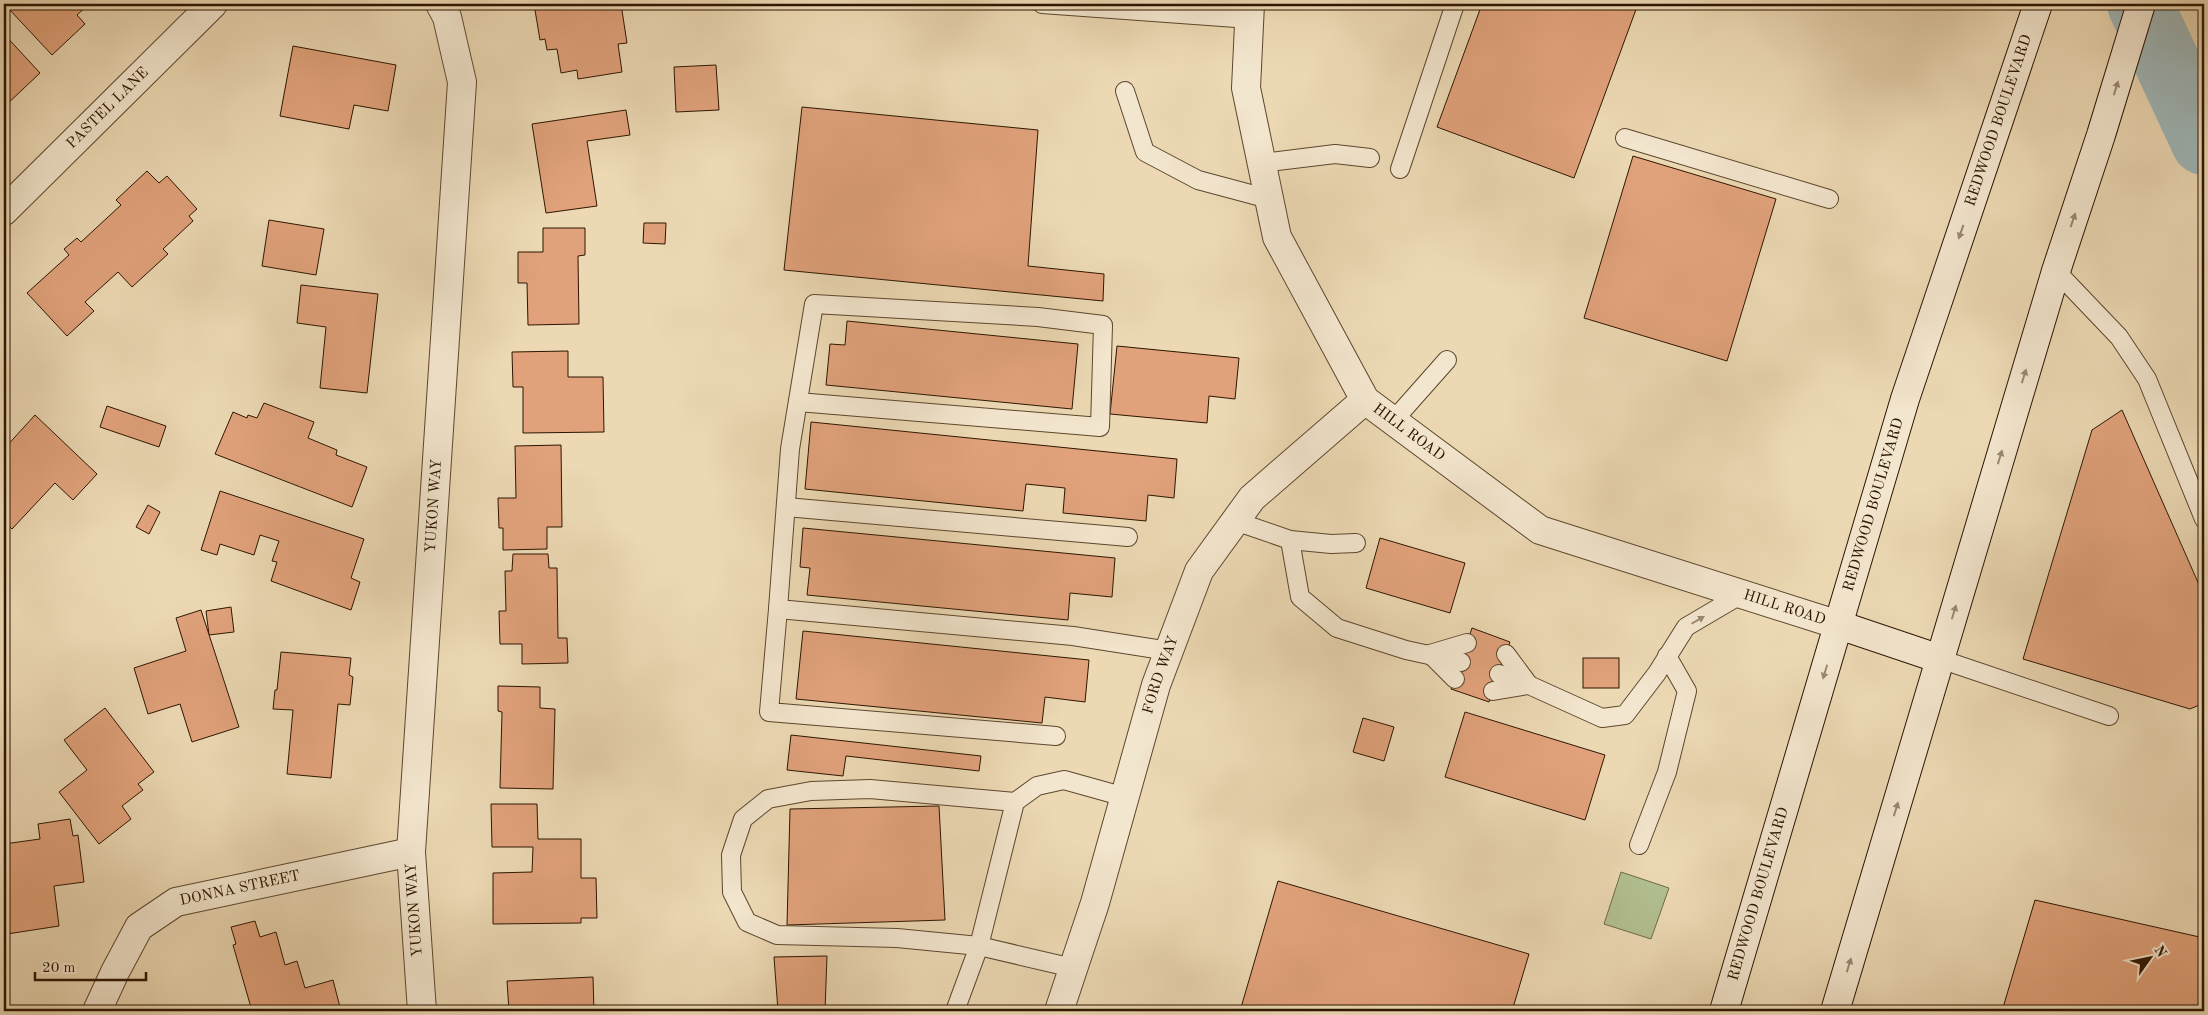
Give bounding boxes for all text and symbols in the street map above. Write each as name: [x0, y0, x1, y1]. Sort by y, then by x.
street label: REDWOOD BOULEVARD: [1963, 33, 2035, 208]
street label: PASTEL LANE: [64, 65, 152, 152]
one-way arrow: [2112, 80, 2120, 95]
one-way arrow: [2070, 213, 2077, 228]
one-way arrow: [1957, 225, 1964, 240]
one-way arrow: [2021, 368, 2029, 383]
street label: HILL ROAD: [1370, 401, 1448, 464]
street label: REDWOOD BOULEVARD: [1841, 416, 1906, 593]
one-way arrow: [1997, 449, 2005, 464]
street label: YUKON WAY: [423, 459, 445, 554]
street label: HILL ROAD: [1741, 588, 1827, 628]
one-way arrow: [1950, 605, 1958, 620]
one-way arrow: [1692, 615, 1705, 624]
street label: FORD WAY: [1141, 634, 1181, 716]
one-way arrow: [1821, 665, 1829, 680]
one-way arrow: [1892, 801, 1900, 816]
street label: REDWOOD BOULEVARD: [1726, 806, 1791, 982]
street label: YUKON WAY: [404, 862, 426, 957]
street label: DONNA STREET: [178, 868, 302, 908]
north arrow: [2126, 932, 2176, 982]
text: N: [2151, 943, 2169, 960]
scale bar: [35, 950, 146, 982]
one-way arrow: [1846, 957, 1854, 972]
text: 20 m: [42, 961, 76, 976]

